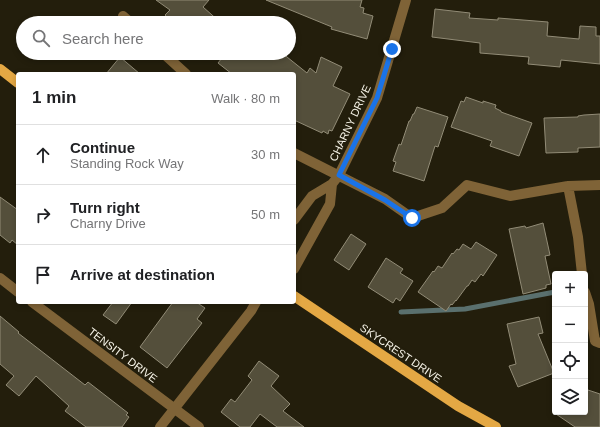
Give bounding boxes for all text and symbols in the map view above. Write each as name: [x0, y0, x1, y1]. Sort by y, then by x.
search box: [16, 16, 296, 60]
icon: search: [30, 27, 52, 49]
text: Search here: [62, 30, 144, 47]
route end: [383, 40, 401, 58]
street label: CHARNY DRIVE: [327, 83, 373, 163]
text: 1 min: [32, 88, 76, 107]
text: Walk · 80 m: [211, 91, 280, 106]
text: Continue: [70, 139, 135, 156]
icon: ahead: [32, 144, 54, 166]
text: 30 m: [251, 147, 280, 162]
text: Standing Rock Way: [70, 156, 184, 171]
text: Turn right: [70, 199, 140, 216]
icon: right: [32, 204, 54, 226]
text: 50 m: [251, 207, 280, 222]
route start: [403, 209, 421, 227]
text: Charny Drive: [70, 216, 146, 231]
icon: arrive: [32, 264, 54, 286]
text: Arrive at destination: [70, 266, 215, 283]
map controls: [552, 271, 588, 415]
button: +: [552, 271, 588, 307]
button: −: [552, 307, 588, 343]
street label: SKYCREST DRIVE: [358, 321, 444, 385]
street label: TENSITY DRIVE: [86, 325, 160, 385]
button: locate: [552, 343, 588, 379]
button: layers: [552, 379, 588, 415]

